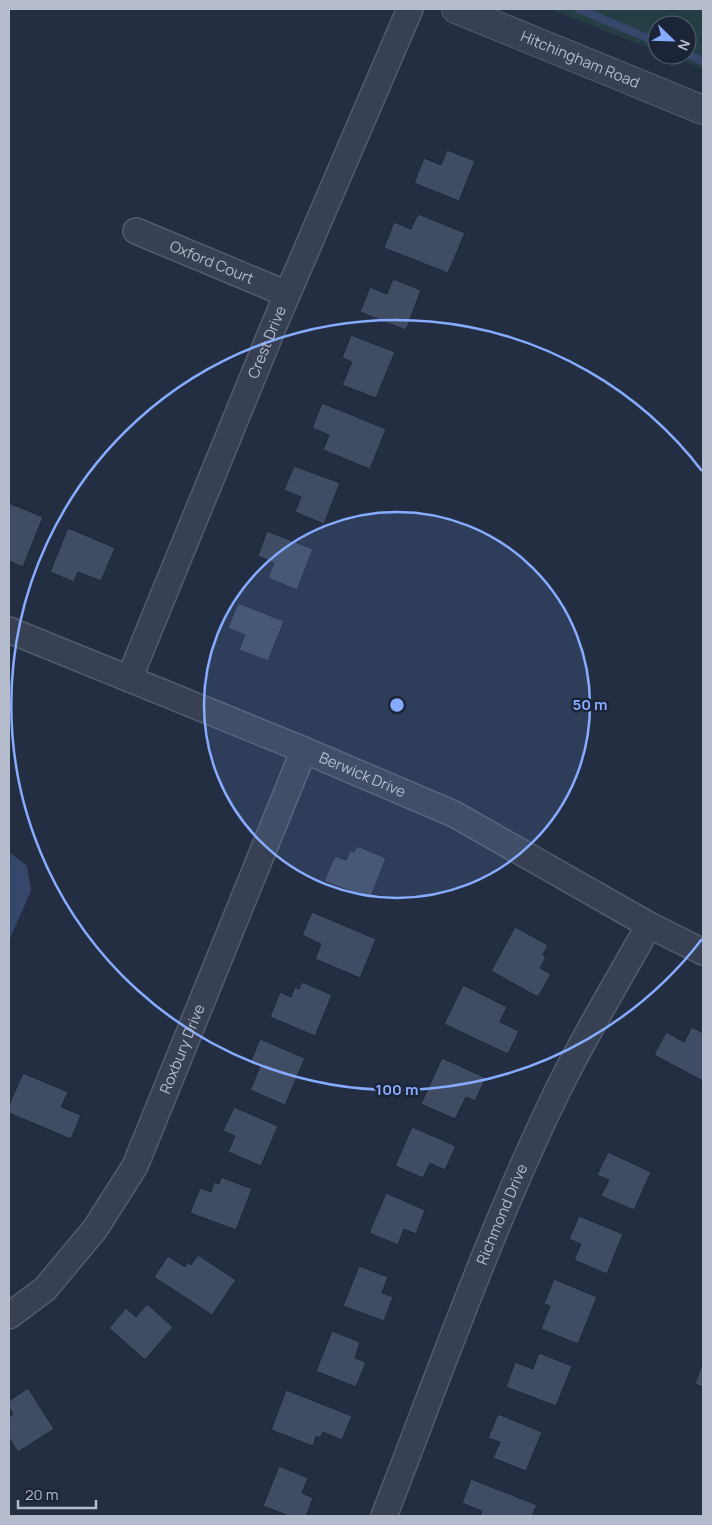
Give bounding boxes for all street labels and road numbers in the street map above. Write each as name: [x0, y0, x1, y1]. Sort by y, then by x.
street label: Hitchingham Road: [518, 26, 643, 93]
street label: Oxford Court: [167, 235, 257, 289]
street label: Crest Drive: [242, 302, 291, 382]
street label: Berwick Drive: [316, 747, 409, 802]
street label: Roxbury Drive: [154, 1001, 210, 1097]
street label: Richmond Drive: [471, 1160, 532, 1268]

